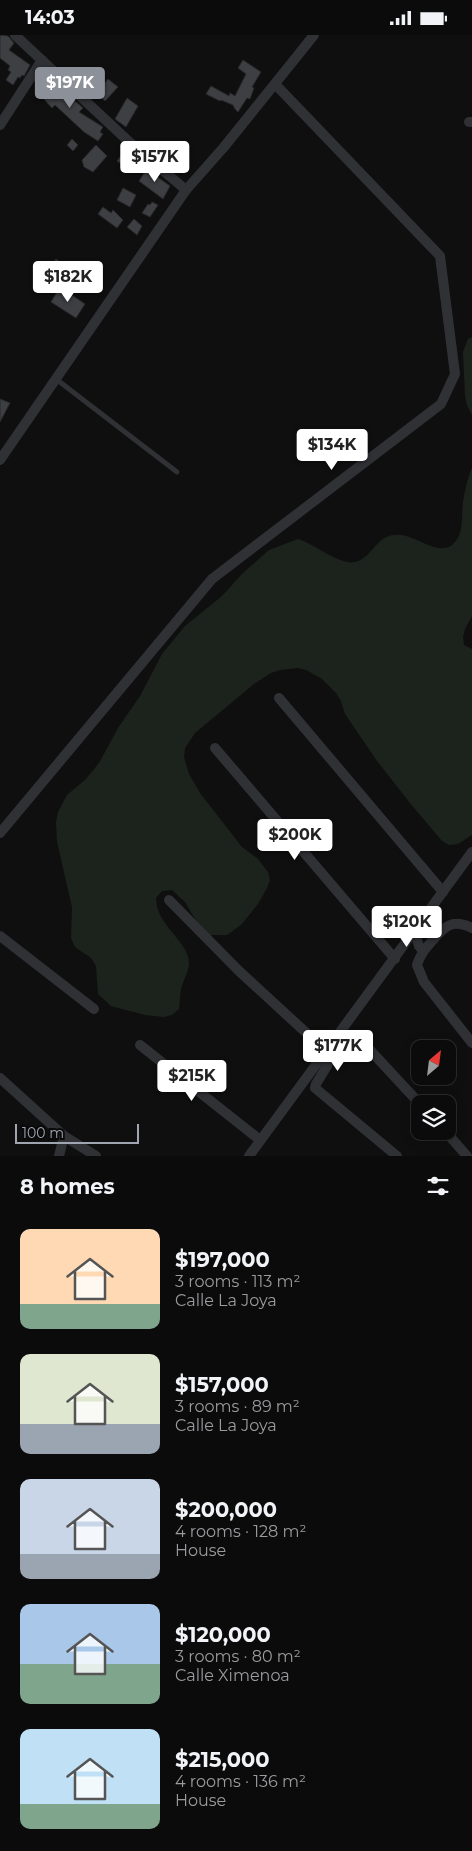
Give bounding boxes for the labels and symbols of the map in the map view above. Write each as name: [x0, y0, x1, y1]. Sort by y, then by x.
pin: $197K: [35, 67, 105, 109]
pin: $157K: [120, 141, 190, 183]
pin: $182K: [33, 261, 103, 303]
pin: $134K: [297, 429, 367, 471]
pin: $200K: [260, 819, 330, 861]
pin: $120K: [372, 905, 442, 948]
pin: $177K: [303, 1029, 373, 1072]
north arrow: [411, 1040, 456, 1085]
pin: $215K: [157, 1059, 227, 1102]
scale bar: [15, 1121, 139, 1144]

